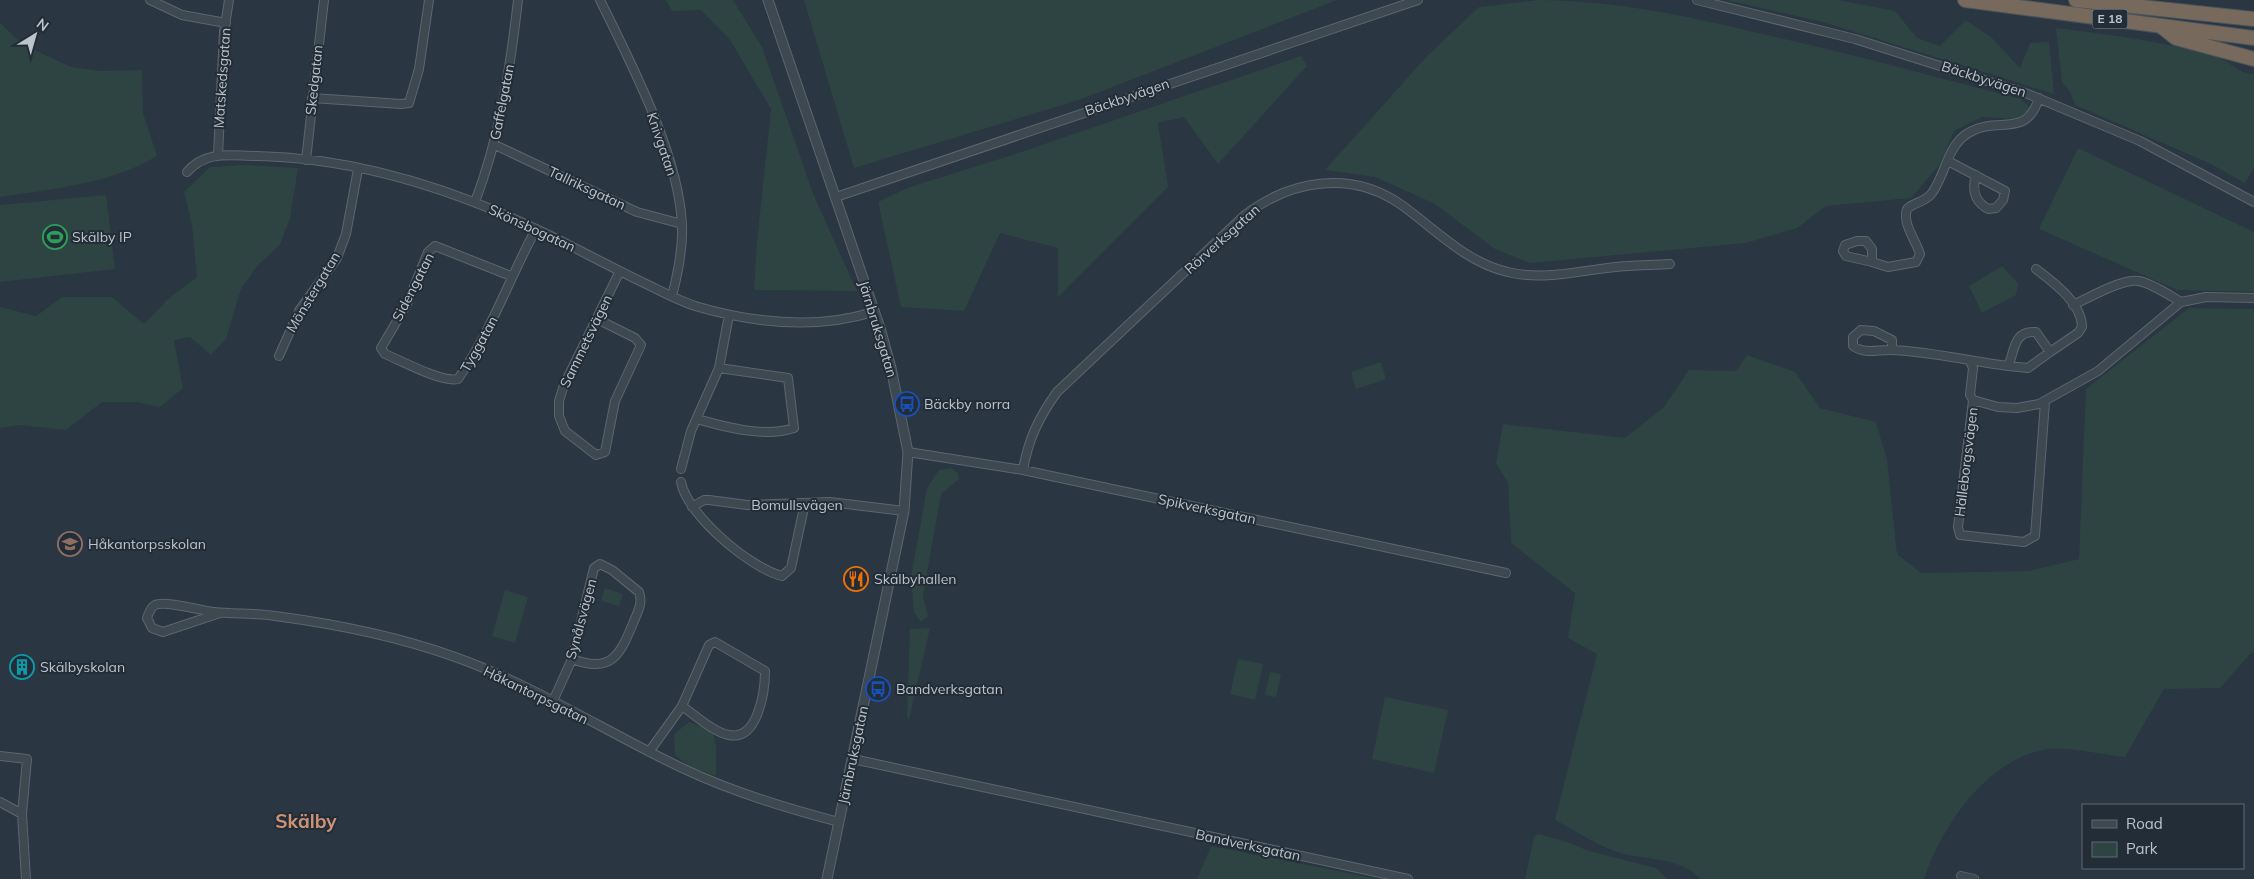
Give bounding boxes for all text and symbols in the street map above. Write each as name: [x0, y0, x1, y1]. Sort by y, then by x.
north arrow: [10, 10, 60, 60]
road number: E 18: [2092, 10, 2128, 28]
text: N: [33, 14, 52, 35]
street label: Matskedsgatan: [210, 27, 234, 129]
street label: Skedgatan: [301, 44, 327, 116]
street label: Bäckbyvägen: [1939, 57, 2029, 101]
street label: Gaffelgatan: [486, 62, 518, 142]
street label: Bäckbyvägen: [1082, 74, 1172, 120]
street label: Knivgatan: [643, 110, 681, 178]
street label: Tallriksgatan: [545, 162, 629, 214]
street label: Skönsbogatan: [486, 200, 578, 256]
street label: Rörverksgatan: [1181, 200, 1263, 278]
sports icon: Skälby IP: [42, 224, 68, 250]
place label: Skälby IP: [72, 228, 132, 246]
street label: Mönstergatan: [282, 248, 344, 336]
street label: Sidengatan: [388, 250, 438, 324]
street label: Järnbruksgatan: [855, 278, 901, 380]
street label: Sammetsvägen: [556, 292, 616, 390]
street label: Tyggatan: [456, 313, 502, 375]
bus stop icon: Bäckby norra: [894, 391, 920, 417]
place label: Bäckby norra: [924, 395, 1010, 413]
street label: Hälleborgsvägen: [1950, 406, 1982, 518]
street label: Spikverksgatan: [1156, 490, 1258, 528]
street label: Bomullsvägen: [751, 496, 843, 514]
school or university icon: Håkantorpsskolan: [57, 531, 83, 557]
place label: Håkantorpsskolan: [88, 535, 206, 553]
restaurant icon: Skälbyhallen: [843, 566, 869, 592]
place label: Skälbyhallen: [874, 570, 956, 588]
street label: Synålsvägen: [562, 577, 600, 661]
building icon: Skälbyskolan: [9, 654, 35, 680]
place label: Skälbyskolan: [40, 658, 125, 676]
street label: Håkantorpsgatan: [481, 662, 591, 728]
bus stop icon: Bandverksgatan: [865, 676, 891, 702]
place label: Bandverksgatan: [896, 680, 1003, 698]
street label: Järnbruksgatan: [834, 704, 872, 806]
legend: [2082, 804, 2244, 869]
district label: Skälby: [275, 809, 337, 833]
text: Road: [2126, 814, 2163, 833]
street label: Bandverksgatan: [1194, 825, 1302, 865]
text: Park: [2126, 839, 2158, 858]

